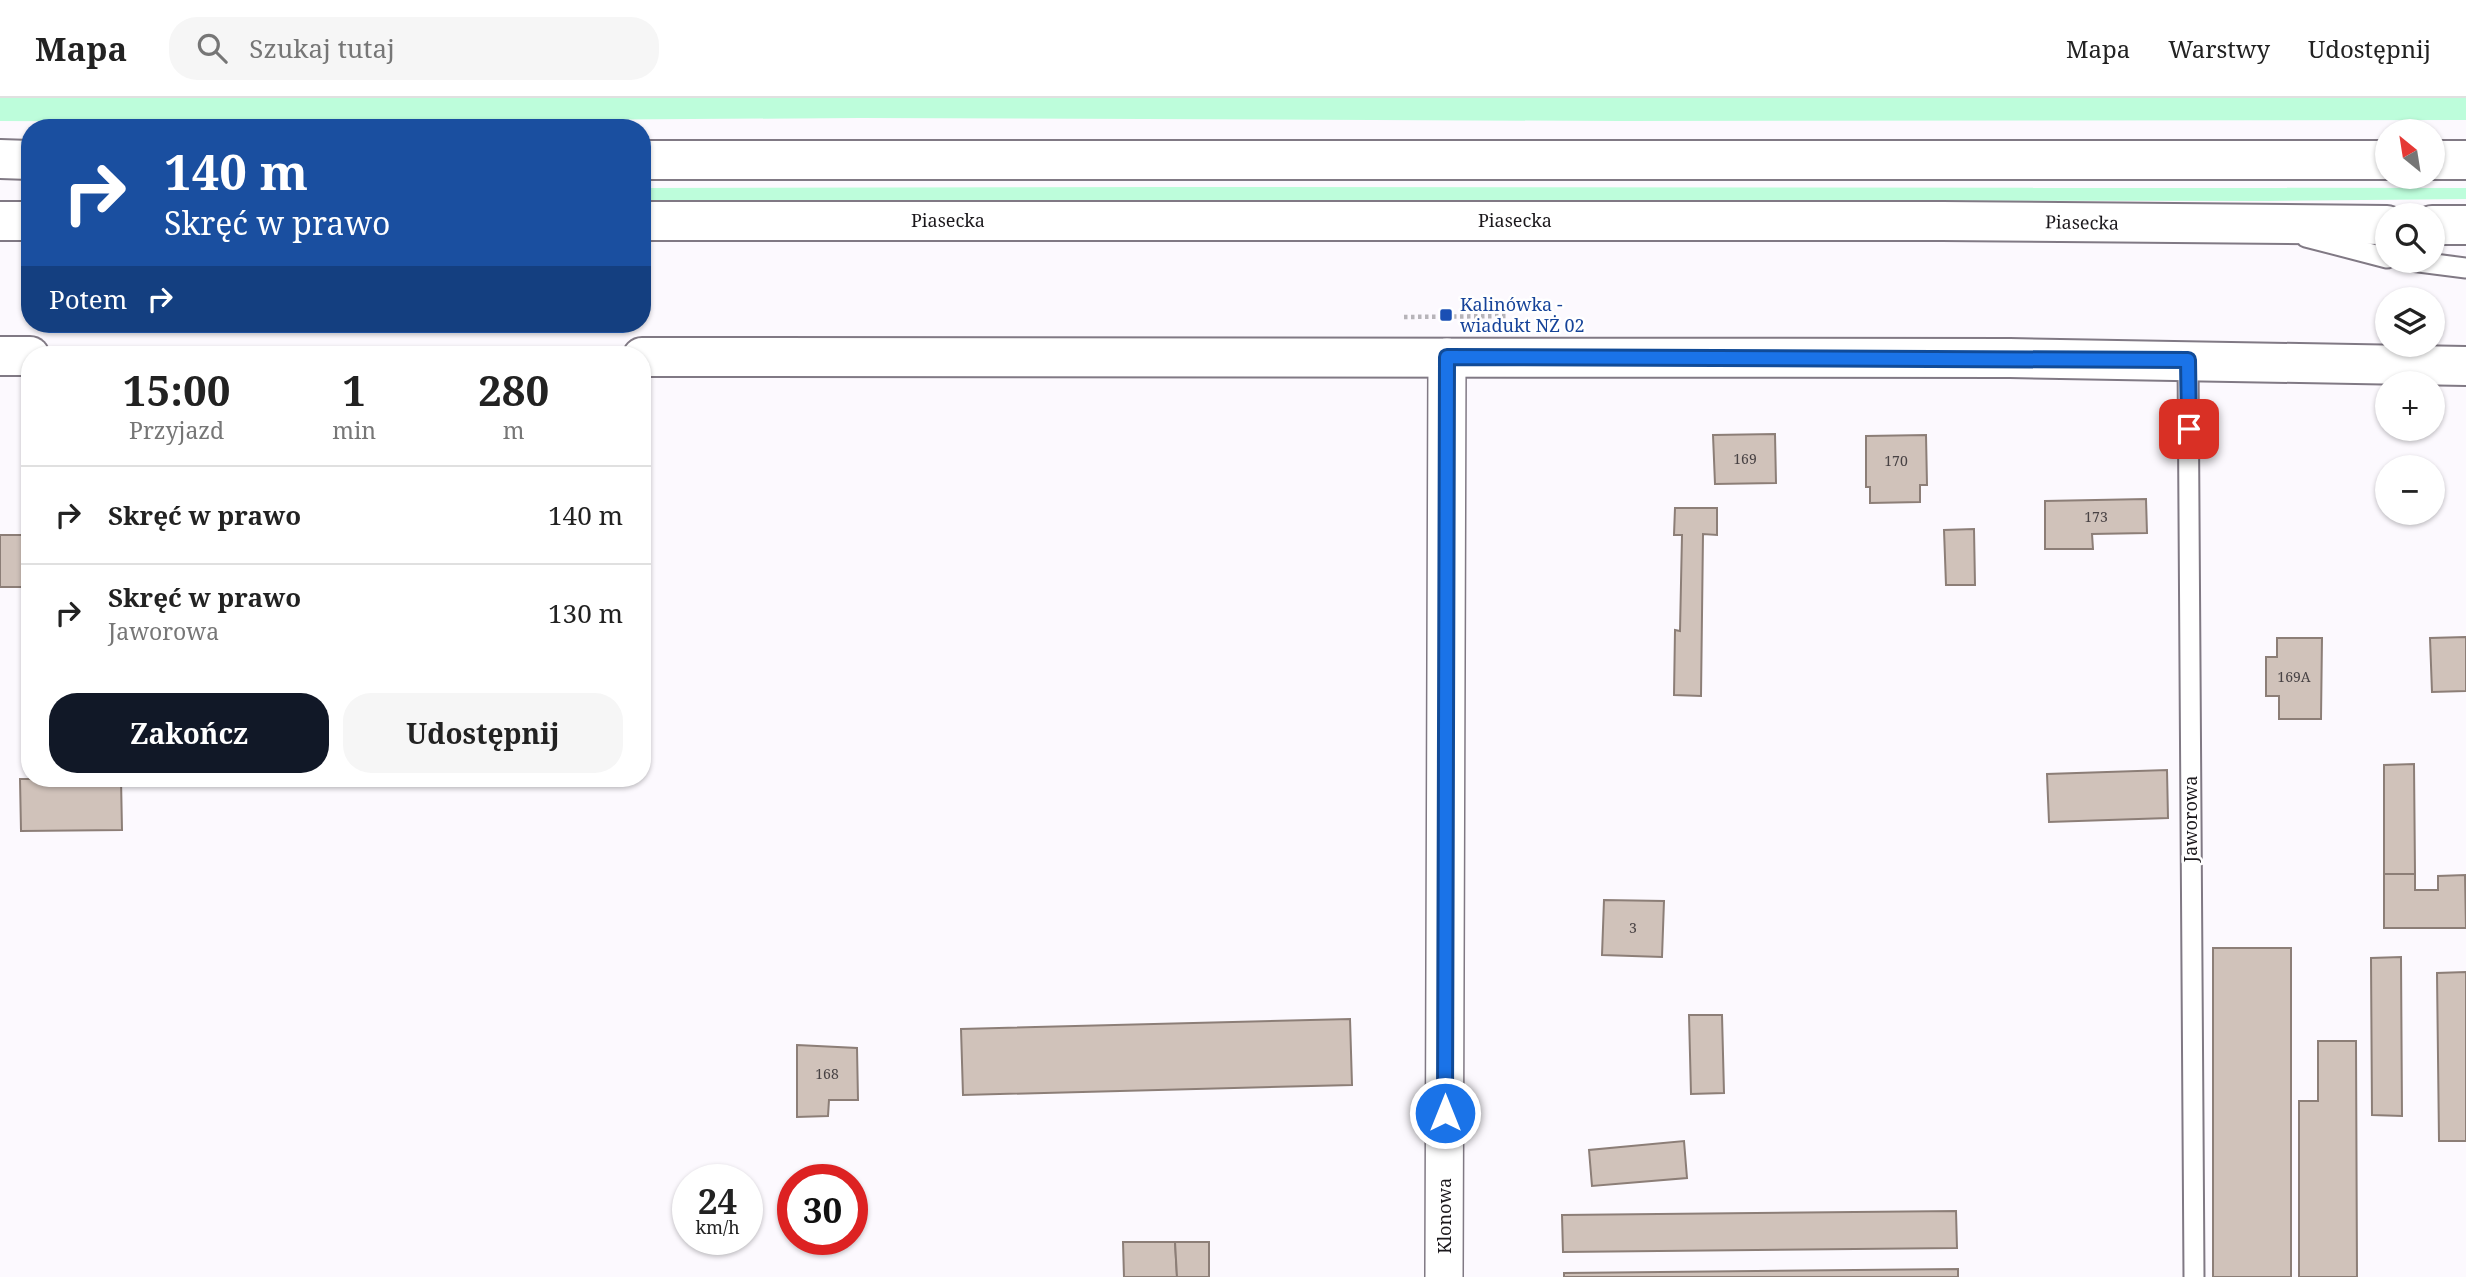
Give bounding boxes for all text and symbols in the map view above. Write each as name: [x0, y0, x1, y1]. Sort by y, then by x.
search box: [169, 17, 659, 80]
text: Mapa: [35, 26, 127, 71]
icon: search: [193, 29, 231, 67]
text: Szukaj tutaj: [249, 30, 395, 66]
text: Mapa: [2066, 32, 2130, 65]
text: Warstwy: [2168, 32, 2270, 65]
text: Udostępnij: [2308, 32, 2431, 65]
north arrow: [2375, 119, 2445, 189]
map controls: [2375, 119, 2445, 525]
text: 140 m: [164, 138, 308, 204]
icon: right: [49, 147, 140, 238]
text: Skręć w prawo: [164, 201, 390, 244]
button: search: [2375, 203, 2445, 273]
street label: Piasecka: [911, 208, 985, 232]
street label: Piasecka: [1478, 208, 1552, 232]
street label: Piasecka: [2045, 209, 2119, 235]
icon: right: [141, 280, 179, 318]
text: Potem: [49, 281, 127, 317]
button: layers: [2375, 287, 2445, 357]
place label: Kalinówka - wiadukt NŻ 02: [1460, 292, 1585, 337]
marker: Kalinówka - wiadukt NŻ 02: [1438, 307, 1454, 323]
text: 15:00: [123, 361, 230, 418]
text: 1: [342, 361, 366, 418]
text: 280: [478, 361, 549, 418]
button: +: [2375, 371, 2445, 441]
pin: [2159, 399, 2219, 459]
icon: arrive: [2170, 410, 2208, 448]
text: Przyjazd: [129, 414, 224, 446]
text: min: [332, 414, 376, 446]
text: m: [503, 414, 524, 446]
house number: 169: [1733, 449, 1757, 468]
house number: 170: [1884, 451, 1908, 470]
button: −: [2375, 455, 2445, 525]
icon: right: [49, 496, 87, 534]
text: Skręć w prawo: [108, 497, 301, 533]
text: 140 m: [548, 497, 623, 533]
house number: 173: [2084, 507, 2108, 526]
text: Skręć w prawo: [108, 579, 301, 615]
icon: right: [49, 594, 87, 632]
text: 130 m: [548, 595, 623, 631]
text: Jaworowa: [108, 615, 219, 647]
house number: 169A: [2277, 667, 2311, 686]
button: Zakończ: [49, 693, 329, 773]
button: Udostępnij: [343, 693, 623, 773]
street label: Jaworowa: [2178, 776, 2202, 863]
house number: 3: [1629, 918, 1637, 937]
house number: 168: [815, 1064, 839, 1083]
position arrow: [1408, 1076, 1482, 1150]
speed limit sign: 30: [777, 1164, 868, 1255]
text: 24: [698, 1177, 737, 1224]
street label: Klonowa: [1432, 1178, 1456, 1254]
text: km/h: [695, 1215, 740, 1239]

